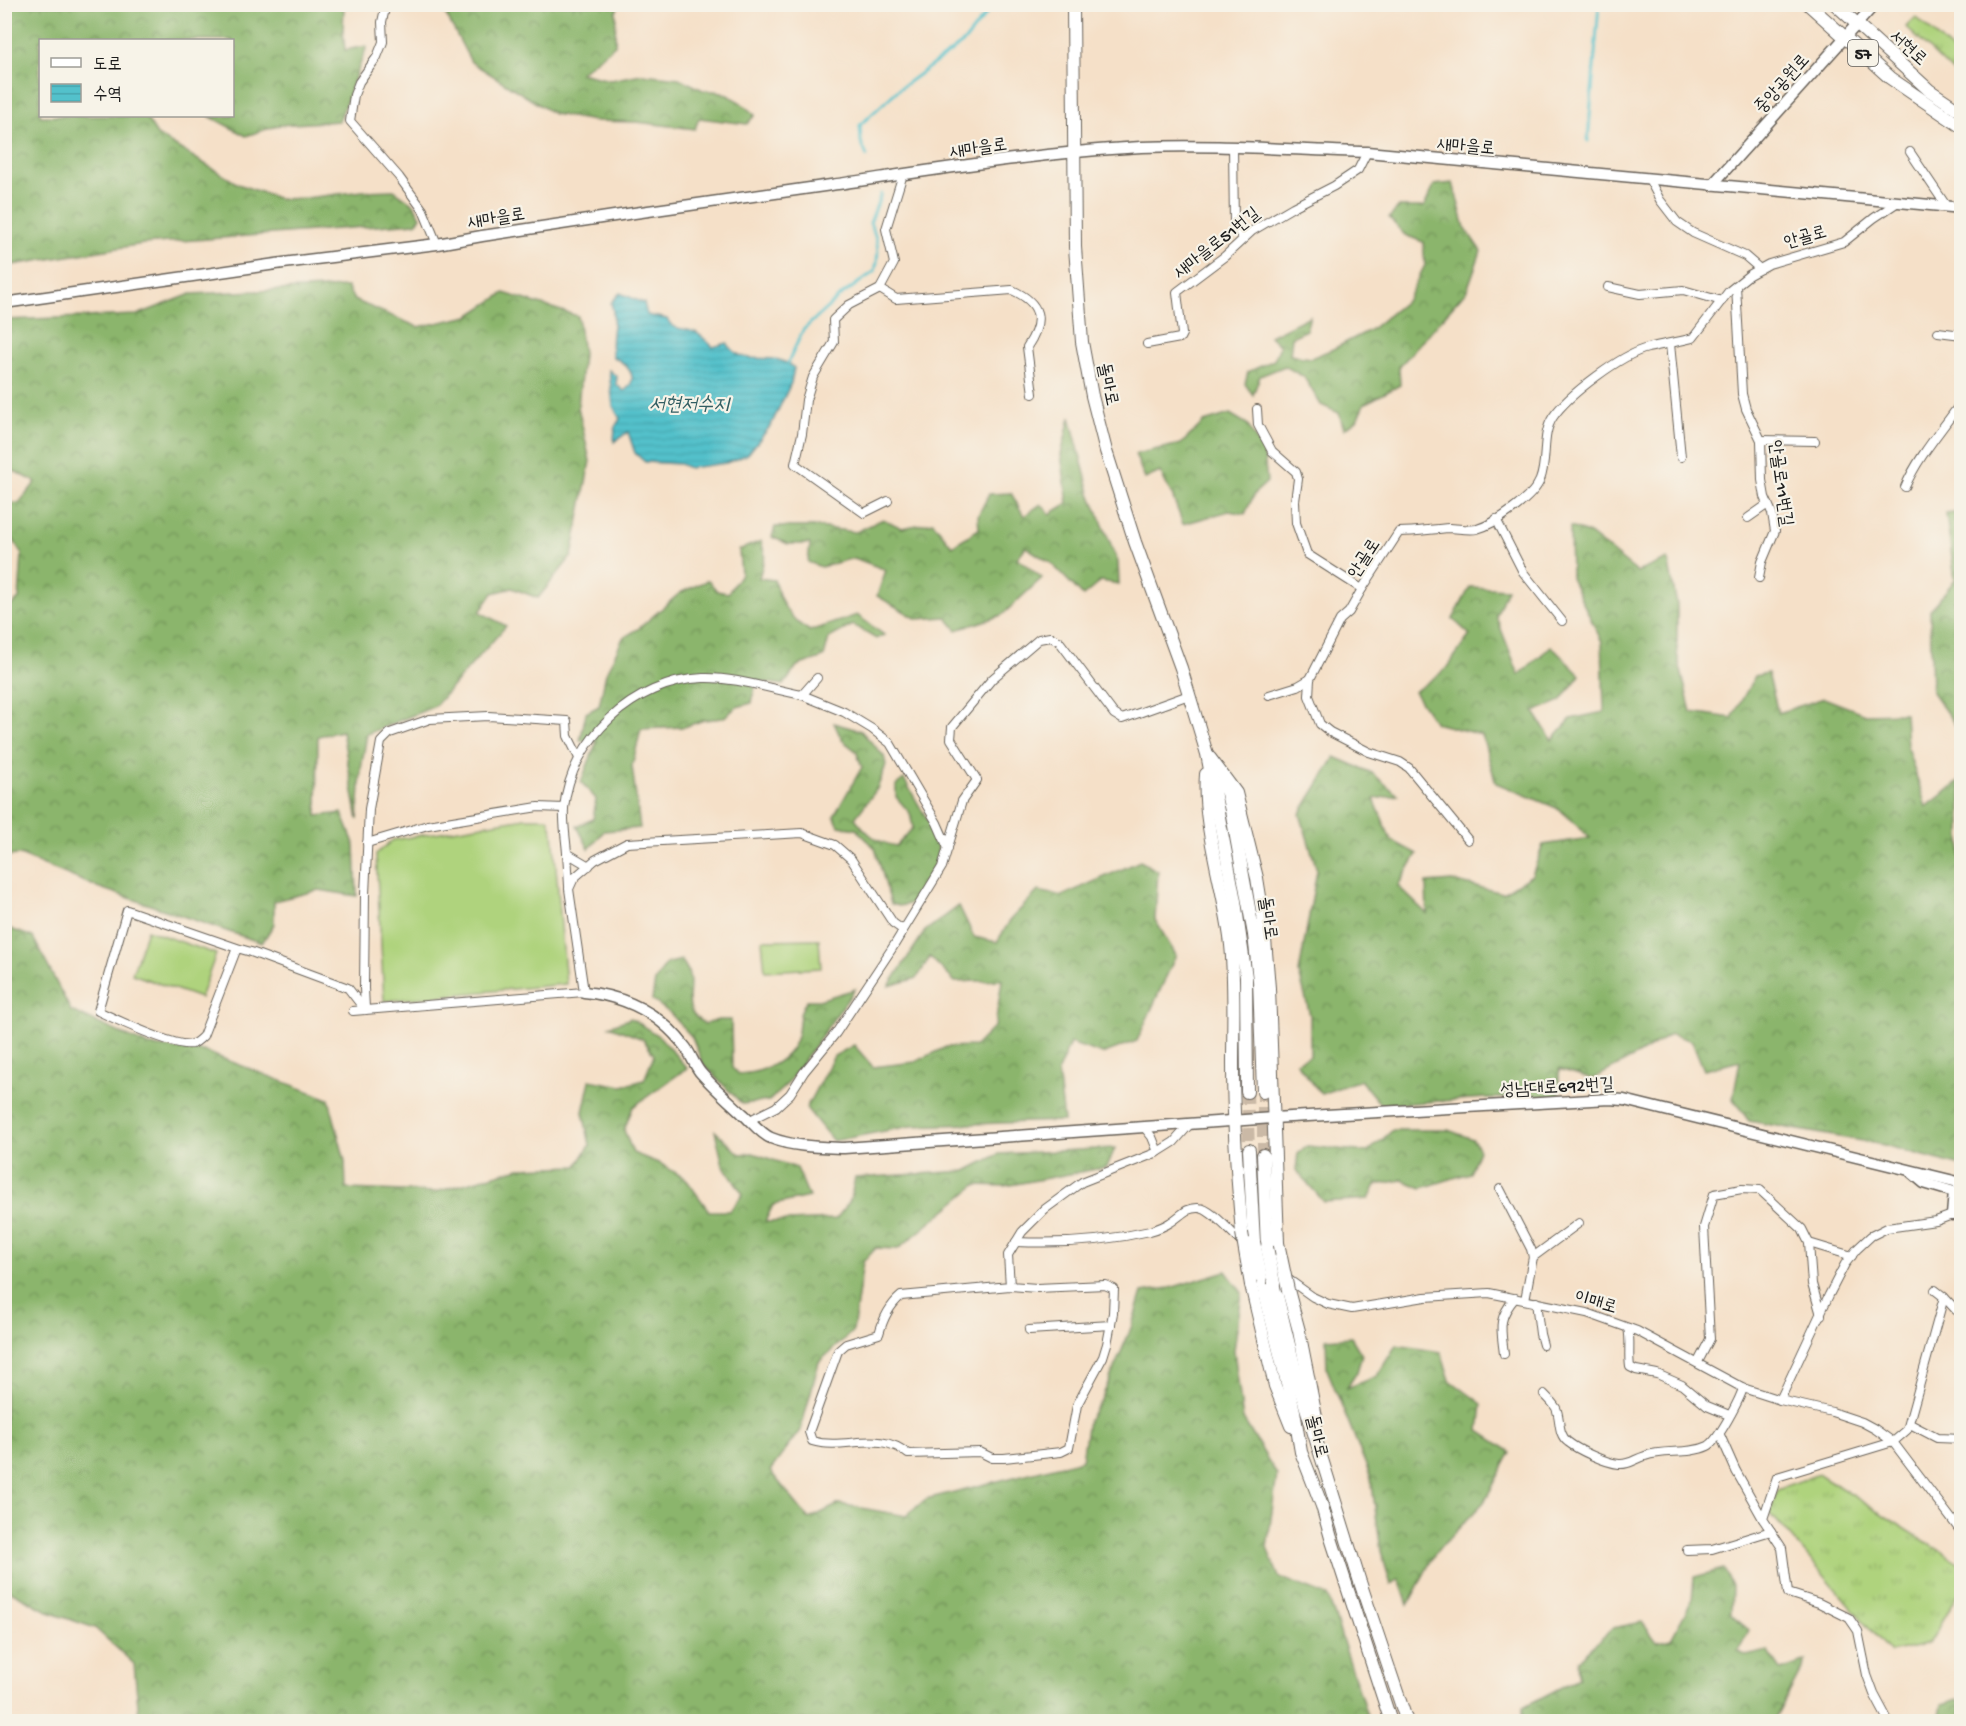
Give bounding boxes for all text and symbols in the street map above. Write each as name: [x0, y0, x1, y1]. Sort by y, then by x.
street label: 서현로: [1884, 27, 1930, 71]
legend: [39, 39, 234, 117]
road number: 57: [1848, 40, 1878, 66]
street label: 중앙공원로: [1751, 51, 1815, 119]
text: 도로: [93, 55, 122, 76]
text: 수역: [93, 85, 122, 106]
street label: 새마을로: [948, 135, 1008, 164]
street label: 새마을로: [1436, 135, 1496, 160]
street label: 새마을로51번길: [1170, 203, 1265, 284]
street label: 새마을로: [466, 205, 527, 234]
street label: 안골로: [1782, 222, 1829, 254]
street label: 돌마로: [1092, 361, 1121, 408]
water label: 서현저수지: [649, 395, 731, 418]
street label: 안골로11번길: [1763, 439, 1796, 528]
street label: 안골로: [1344, 535, 1386, 583]
street label: 돌마로: [1253, 895, 1280, 941]
street label: 성남대로692번길: [1500, 1075, 1615, 1102]
street label: 이매로: [1572, 1287, 1619, 1319]
street label: 돌마로: [1300, 1413, 1331, 1460]

